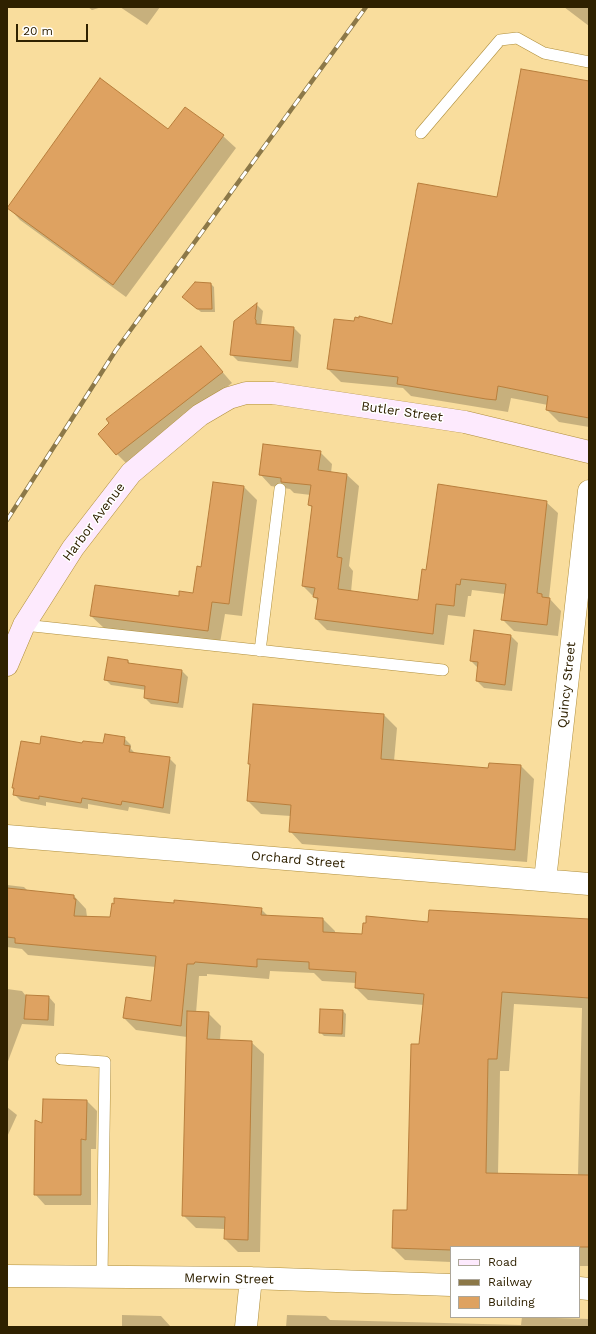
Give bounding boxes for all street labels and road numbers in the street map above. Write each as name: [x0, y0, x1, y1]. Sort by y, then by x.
street label: Butler Street: [360, 399, 444, 425]
street label: Harbor Avenue: [60, 480, 128, 564]
street label: Quincy Street: [555, 641, 579, 729]
street label: Orchard Street: [250, 848, 346, 872]
street label: Merwin Street: [184, 1270, 274, 1288]

